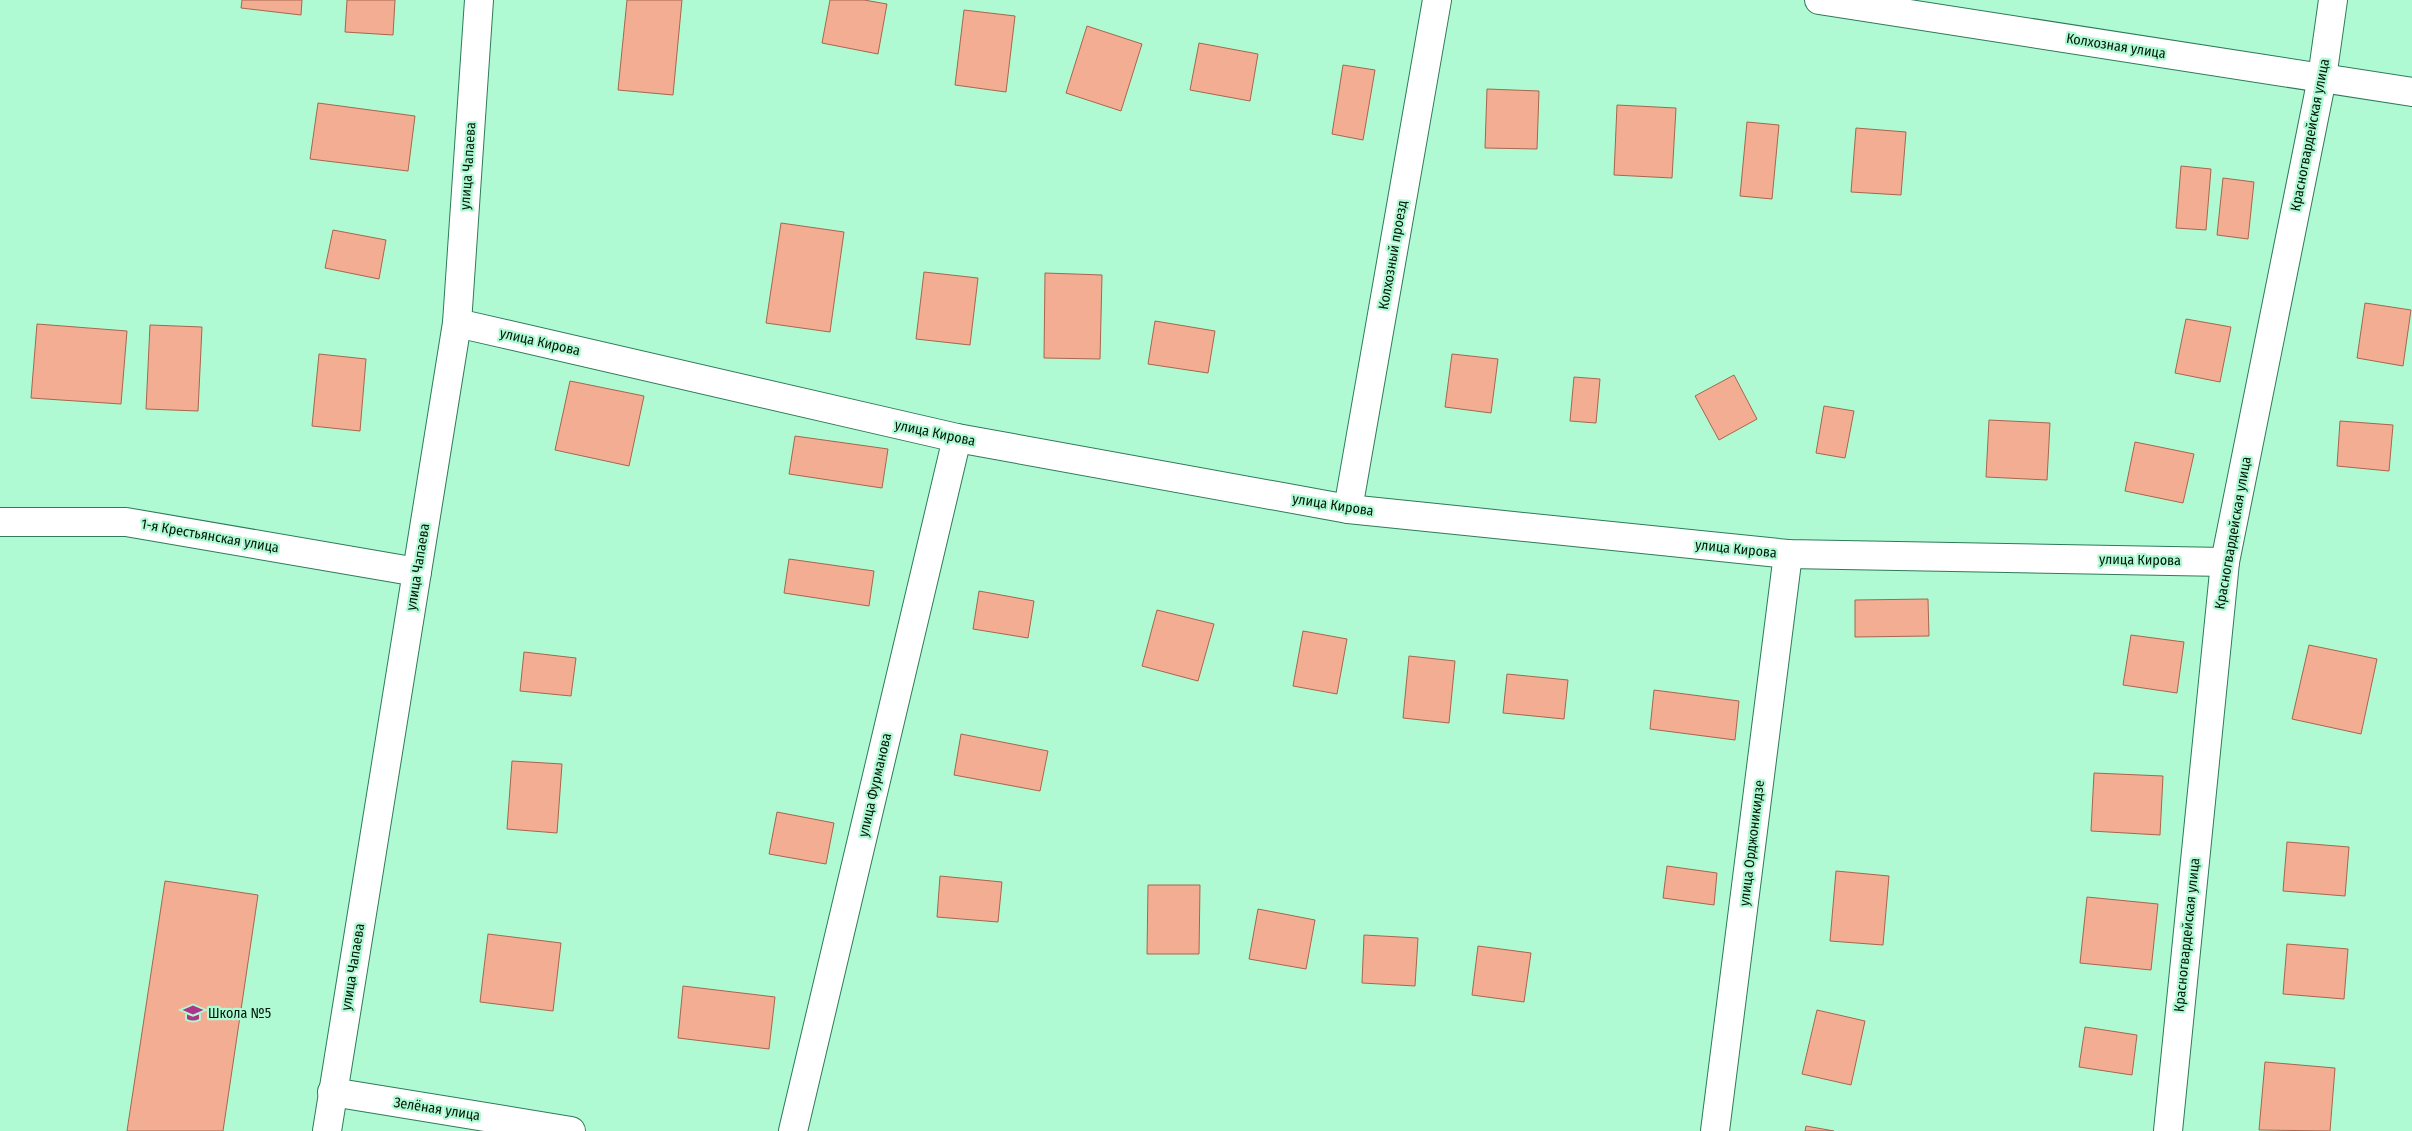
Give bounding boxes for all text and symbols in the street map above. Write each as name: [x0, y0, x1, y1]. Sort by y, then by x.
street label: Колхозная улица: [2065, 30, 2167, 62]
street label: Красногвардейская улица: [2287, 57, 2333, 213]
street label: улица Чапаева: [456, 121, 480, 210]
street label: Колхозный проезд: [1375, 199, 1411, 311]
street label: улица Кирова: [498, 325, 582, 360]
street label: улица Кирова: [893, 416, 977, 450]
street label: Красногвардейская улица: [2211, 455, 2255, 611]
street label: улица Кирова: [1291, 490, 1375, 520]
street label: 1-я Крестьянская улица: [140, 516, 280, 557]
street label: улица Чапаева: [403, 522, 433, 612]
street label: улица Кирова: [1694, 536, 1778, 562]
street label: улица Кирова: [2099, 551, 2181, 569]
street label: улица Фурманова: [855, 731, 895, 839]
street label: улица Орджоникидзе: [1736, 779, 1768, 907]
street label: Красногвардейская улица: [2170, 857, 2204, 1013]
street label: улица Чапаева: [338, 922, 368, 1012]
school or university icon: Школа №5: [182, 1002, 204, 1024]
place label: Школа №5: [208, 1005, 271, 1022]
street label: Зелёная улица: [393, 1094, 482, 1124]

